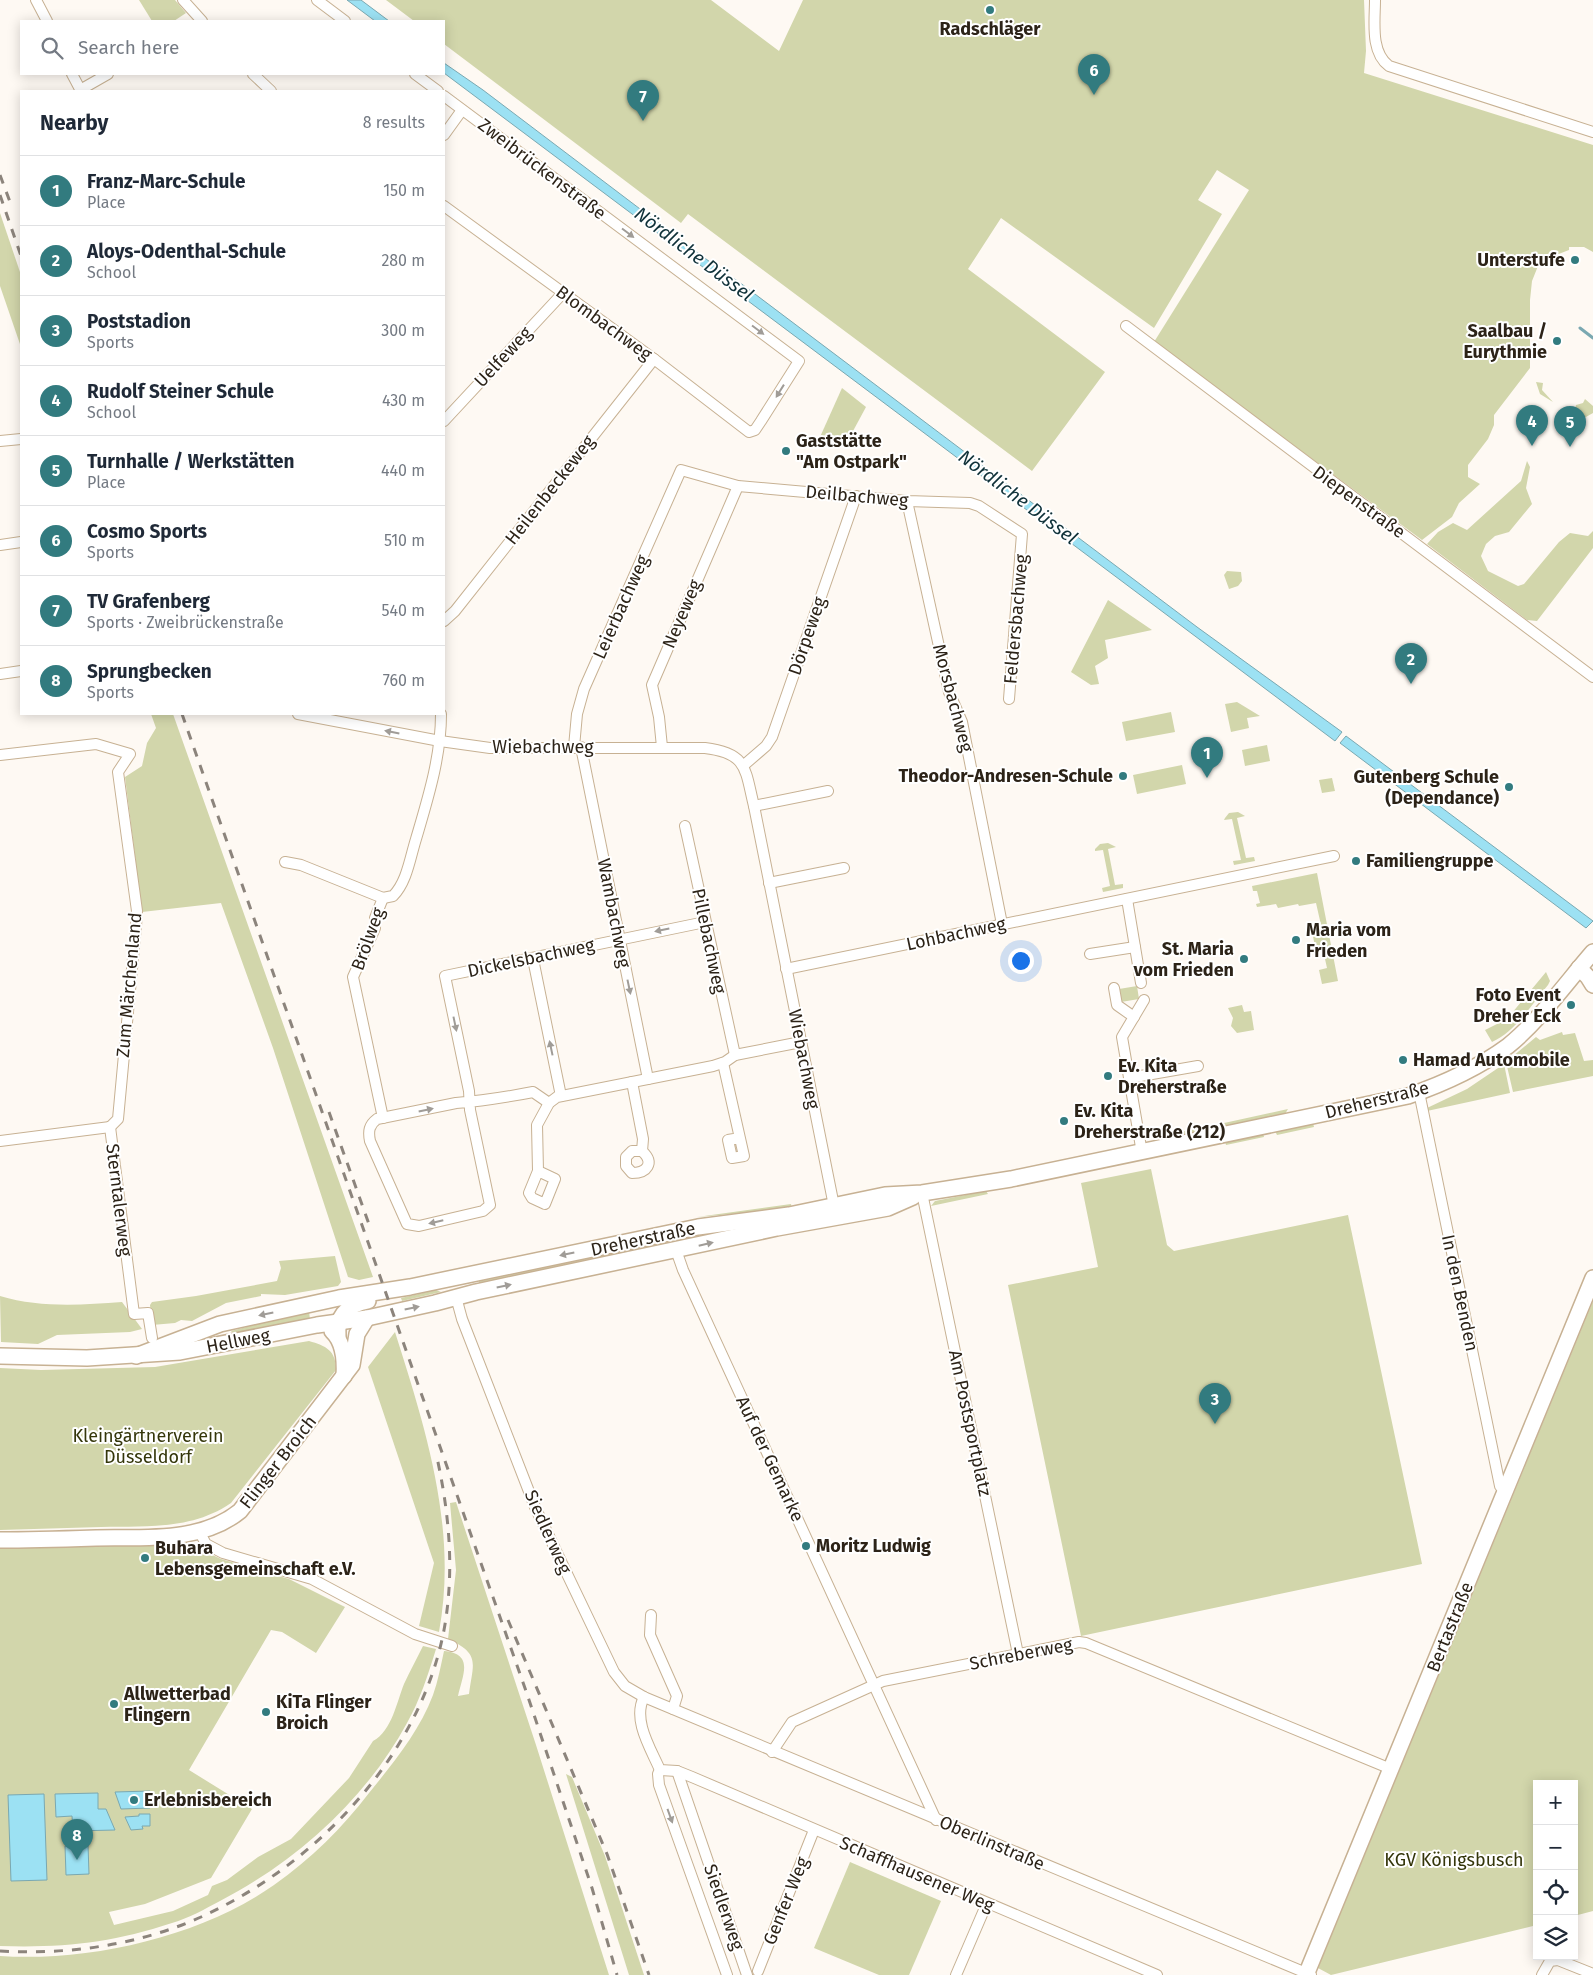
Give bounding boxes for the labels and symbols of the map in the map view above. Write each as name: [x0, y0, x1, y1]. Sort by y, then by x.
marker: Radschläger: [984, 4, 996, 16]
place label: Radschläger: [940, 18, 1041, 40]
pin: 6: [1078, 54, 1110, 95]
pin: 7: [627, 80, 659, 121]
street label: Zweibrückenstraße: [474, 114, 610, 224]
water label: Nördliche Düssel: [630, 202, 758, 306]
one-way arrow: [621, 228, 635, 238]
place label: Unterstufe: [1477, 249, 1565, 271]
marker: Unterstufe: [1569, 254, 1581, 266]
street label: Blombachweg: [552, 281, 657, 366]
place label: Saalbau / Eurythmie: [1463, 320, 1547, 363]
street label: Uelfeweg: [469, 322, 537, 392]
one-way arrow: [751, 325, 765, 335]
marker: Saalbau / Eurythmie: [1551, 335, 1563, 347]
one-way arrow: [775, 385, 785, 398]
pin: 4: [1516, 405, 1548, 446]
pin: 5: [1554, 406, 1586, 447]
street label: Heilenbeckeweg: [500, 430, 600, 549]
place label: Gaststätte "Am Ostpark": [796, 430, 907, 473]
marker: Gaststätte "Am Ostpark": [780, 445, 792, 457]
water label: Nördliche Düssel: [954, 445, 1082, 549]
street label: Diepenstraße: [1308, 461, 1410, 543]
street label: Deilbachweg: [805, 481, 910, 512]
street label: Leierbachweg: [588, 551, 654, 662]
street label: Feldersbachweg: [999, 552, 1033, 685]
street label: Neyeweg: [658, 576, 707, 652]
street label: Dörpeweg: [783, 593, 831, 678]
street label: Morsbachweg: [928, 641, 978, 755]
pin: 2: [1395, 643, 1427, 684]
one-way arrow: [384, 727, 400, 735]
street label: Wiebachweg: [492, 736, 594, 758]
pin: 1: [1191, 737, 1223, 778]
place label: Theodor-Andresen-Schule: [898, 765, 1113, 787]
place label: Gutenberg Schule (Dependance): [1353, 766, 1499, 809]
marker: Theodor-Andresen-Schule: [1117, 770, 1129, 782]
marker: Gutenberg Schule (Dependance): [1503, 781, 1515, 793]
place label: Familiengruppe: [1366, 850, 1494, 872]
marker: Familiengruppe: [1350, 855, 1362, 867]
street label: Wambachweg: [593, 856, 636, 970]
street label: Pillebachweg: [687, 886, 731, 996]
street label: Brölweg: [347, 904, 390, 973]
street label: Zum Märchenland: [112, 911, 146, 1059]
street label: Lohbachweg: [904, 913, 1008, 955]
place label: Maria vom Frieden: [1306, 919, 1391, 962]
one-way arrow: [654, 927, 670, 935]
street label: Dickelsbachweg: [465, 934, 597, 982]
marker: Maria vom Frieden: [1290, 934, 1302, 946]
place label: St. Maria vom Frieden: [1132, 938, 1234, 981]
your location: [1008, 948, 1034, 974]
marker: St. Maria vom Frieden: [1238, 953, 1250, 965]
one-way arrow: [625, 980, 633, 995]
place label: Foto Event Dreher Eck: [1473, 984, 1562, 1027]
marker: Foto Event Dreher Eck: [1565, 999, 1577, 1011]
street label: Wiebachweg: [784, 1007, 825, 1111]
one-way arrow: [451, 1016, 459, 1031]
one-way arrow: [547, 1041, 555, 1056]
place label: Hamad Automobile: [1413, 1049, 1570, 1071]
marker: Hamad Automobile: [1397, 1054, 1409, 1066]
place label: Ev. Kita Dreherstraße: [1118, 1055, 1227, 1098]
marker: Ev. Kita Dreherstraße: [1102, 1070, 1114, 1082]
street label: Dreherstraße: [1323, 1076, 1431, 1124]
place label: Ev. Kita Dreherstraße (212): [1074, 1100, 1225, 1143]
one-way arrow: [418, 1105, 434, 1113]
marker: Ev. Kita Dreherstraße (212): [1058, 1115, 1070, 1127]
street label: Sterntalerweg: [101, 1142, 137, 1258]
street label: Dreherstraße: [589, 1217, 697, 1261]
one-way arrow: [428, 1218, 443, 1226]
street label: In den Benden: [1437, 1233, 1483, 1353]
one-way arrow: [698, 1240, 713, 1248]
one-way arrow: [558, 1251, 574, 1259]
one-way arrow: [496, 1282, 511, 1290]
one-way arrow: [405, 1304, 420, 1312]
one-way arrow: [258, 1310, 273, 1318]
street label: Hellweg: [204, 1324, 272, 1358]
street label: Am Postsportplatz: [944, 1348, 996, 1498]
pin: 3: [1199, 1383, 1231, 1424]
street label: Auf der Gemarke: [731, 1393, 809, 1525]
street label: Flinger Broich: [235, 1411, 321, 1513]
park label: Kleingärtnerverein Düsseldorf: [72, 1425, 224, 1468]
street label: Siedlerweg: [520, 1487, 577, 1578]
place label: Moritz Ludwig: [816, 1535, 931, 1557]
place label: Buhara Lebensgemeinschaft e.V.: [155, 1537, 356, 1580]
marker: Moritz Ludwig: [800, 1540, 812, 1552]
marker: Buhara Lebensgemeinschaft e.V.: [139, 1552, 151, 1564]
street label: Bertastraße: [1422, 1579, 1478, 1675]
street label: Schreberweg: [968, 1633, 1075, 1675]
place label: Allwetterbad Flingern: [123, 1683, 231, 1726]
place label: KiTa Flinger Broich: [276, 1691, 372, 1734]
marker: Allwetterbad Flingern: [108, 1698, 120, 1710]
marker: KiTa Flinger Broich: [260, 1706, 272, 1718]
place label: Erlebnisbereich: [144, 1789, 272, 1811]
marker: Erlebnisbereich: [128, 1794, 140, 1806]
one-way arrow: [667, 1809, 674, 1824]
street label: Oberlinstraße: [936, 1811, 1048, 1875]
pin: 8: [61, 1819, 93, 1860]
street label: Schaffhausener Weg: [836, 1831, 998, 1917]
park label: KGV Königsbusch: [1384, 1849, 1524, 1871]
street label: Genfer Weg: [758, 1853, 814, 1948]
street label: Siedlerweg: [699, 1861, 749, 1953]

